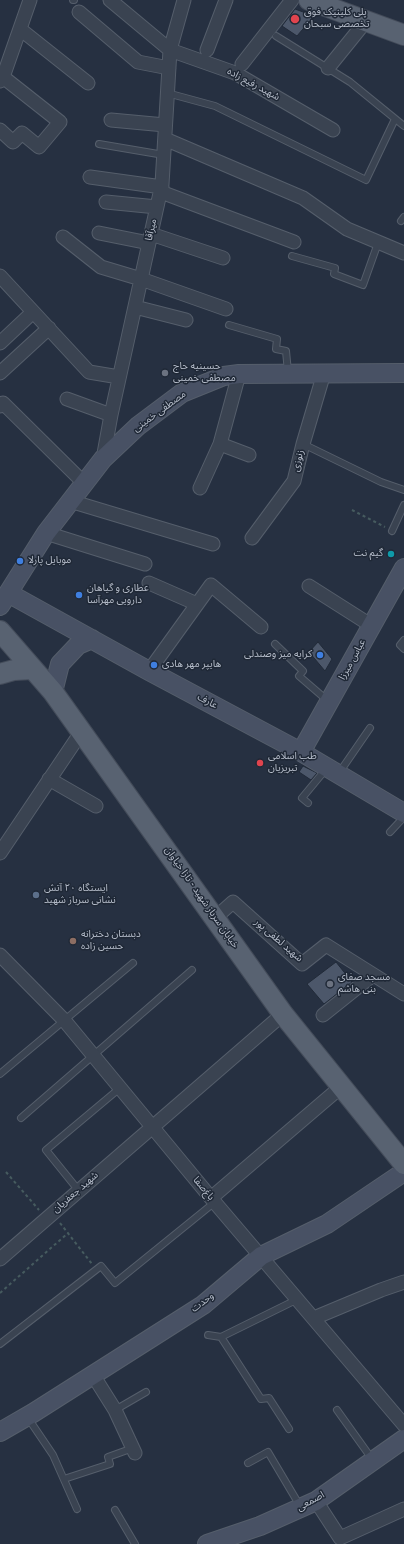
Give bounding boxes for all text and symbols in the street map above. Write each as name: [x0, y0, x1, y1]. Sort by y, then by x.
place label: پلی کلینیک فوق تخصصی سبحان: [304, 7, 369, 30]
marker: پلی کلینیک فوق تخصصی سبحان: [289, 13, 301, 25]
street label: شهید رفیع زاده: [225, 66, 281, 104]
street label: میرآقا: [144, 218, 160, 242]
place label: حسینیه حاج مصطفی خمینی: [173, 361, 236, 384]
marker: حسینیه حاج مصطفی خمینی: [160, 368, 170, 378]
street label: مصطفی خمینی: [131, 389, 189, 435]
street label: زنوزی: [291, 449, 307, 473]
place label: گیم نت: [354, 548, 383, 560]
marker: گیم نت: [386, 549, 396, 559]
place label: موبایل پارلا: [28, 555, 71, 567]
marker: موبایل پارلا: [15, 556, 25, 566]
place label: عطاری و گیاهان دارویی مهرآسا: [87, 583, 149, 606]
marker: عطاری و گیاهان دارویی مهرآسا: [74, 590, 84, 600]
street label: عباس میرزا: [337, 638, 369, 682]
place label: کرایه میز وصندلی: [244, 649, 312, 661]
marker: کرایه میز وصندلی: [315, 650, 325, 660]
place label: هایپر مهر هادی: [162, 659, 221, 671]
marker: هایپر مهر هادی: [149, 660, 159, 670]
street label: عارف: [195, 692, 219, 712]
place label: طب اسلامی تبریزیان: [268, 751, 317, 774]
marker: طب اسلامی تبریزیان: [255, 758, 265, 768]
street label: خیابان سرباز شهید - تازا خیاوان: [161, 845, 241, 951]
place label: ایستگاه ۲۰ آتش نشانی سرباز شهید: [44, 883, 116, 906]
marker: ایستگاه ۲۰ آتش نشانی سرباز شهید: [31, 890, 41, 900]
street label: شهید لطفی پور: [251, 917, 305, 965]
place label: دبستان دخترانه حسین زاده: [81, 929, 141, 952]
marker: دبستان دخترانه حسین زاده: [68, 936, 78, 946]
place label: مسجد صفای بنی هاشم: [338, 972, 390, 996]
marker: مسجد صفای بنی هاشم: [325, 979, 335, 989]
street label: شهید جعفریان: [51, 1170, 101, 1216]
street label: باغ‌صفا: [190, 1175, 216, 1203]
street label: وحدت: [189, 1291, 217, 1315]
street label: اصمعی: [295, 1490, 327, 1514]

